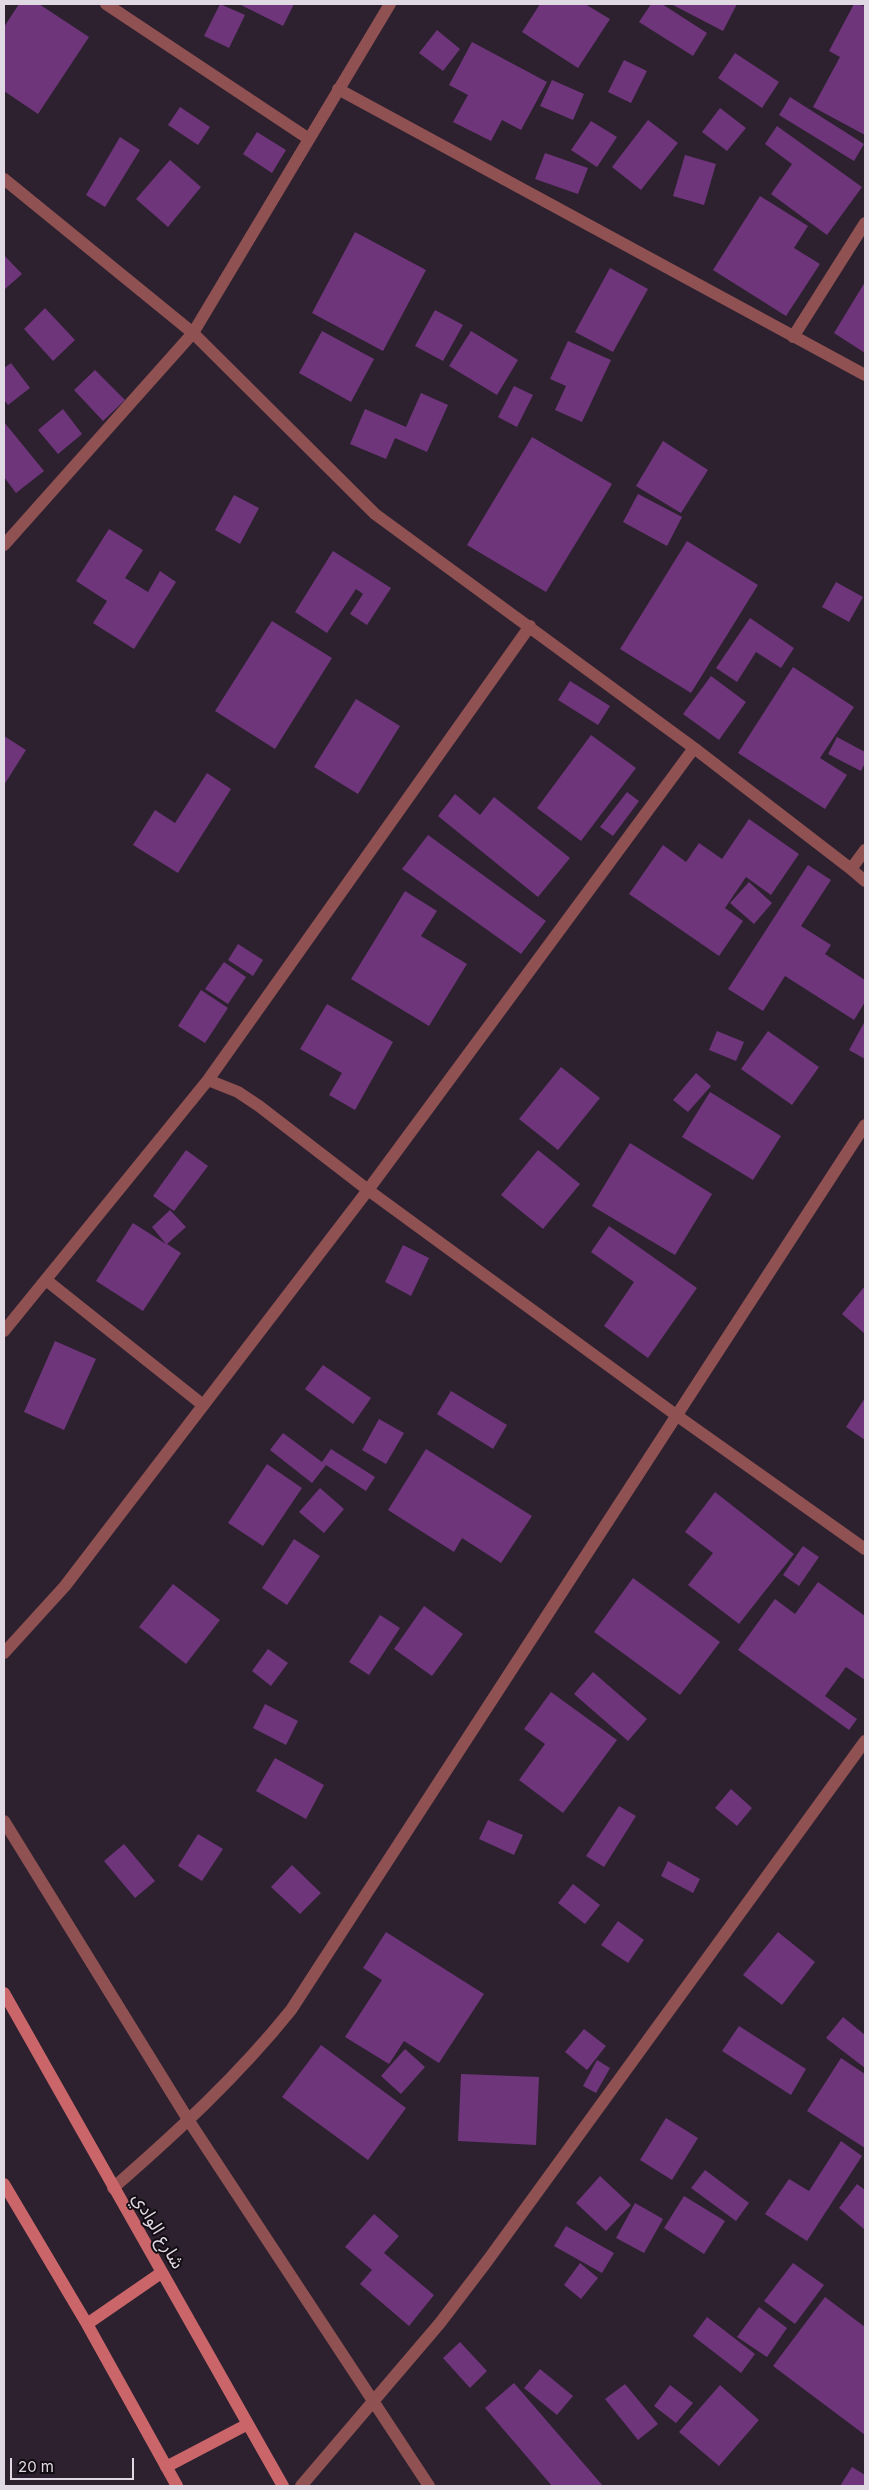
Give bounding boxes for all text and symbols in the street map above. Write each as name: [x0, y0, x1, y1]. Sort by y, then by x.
street label: شارع الوادي: [128, 2189, 188, 2273]
scale bar: [12, 2448, 136, 2480]
text: 20 m: [18, 2457, 54, 2476]

